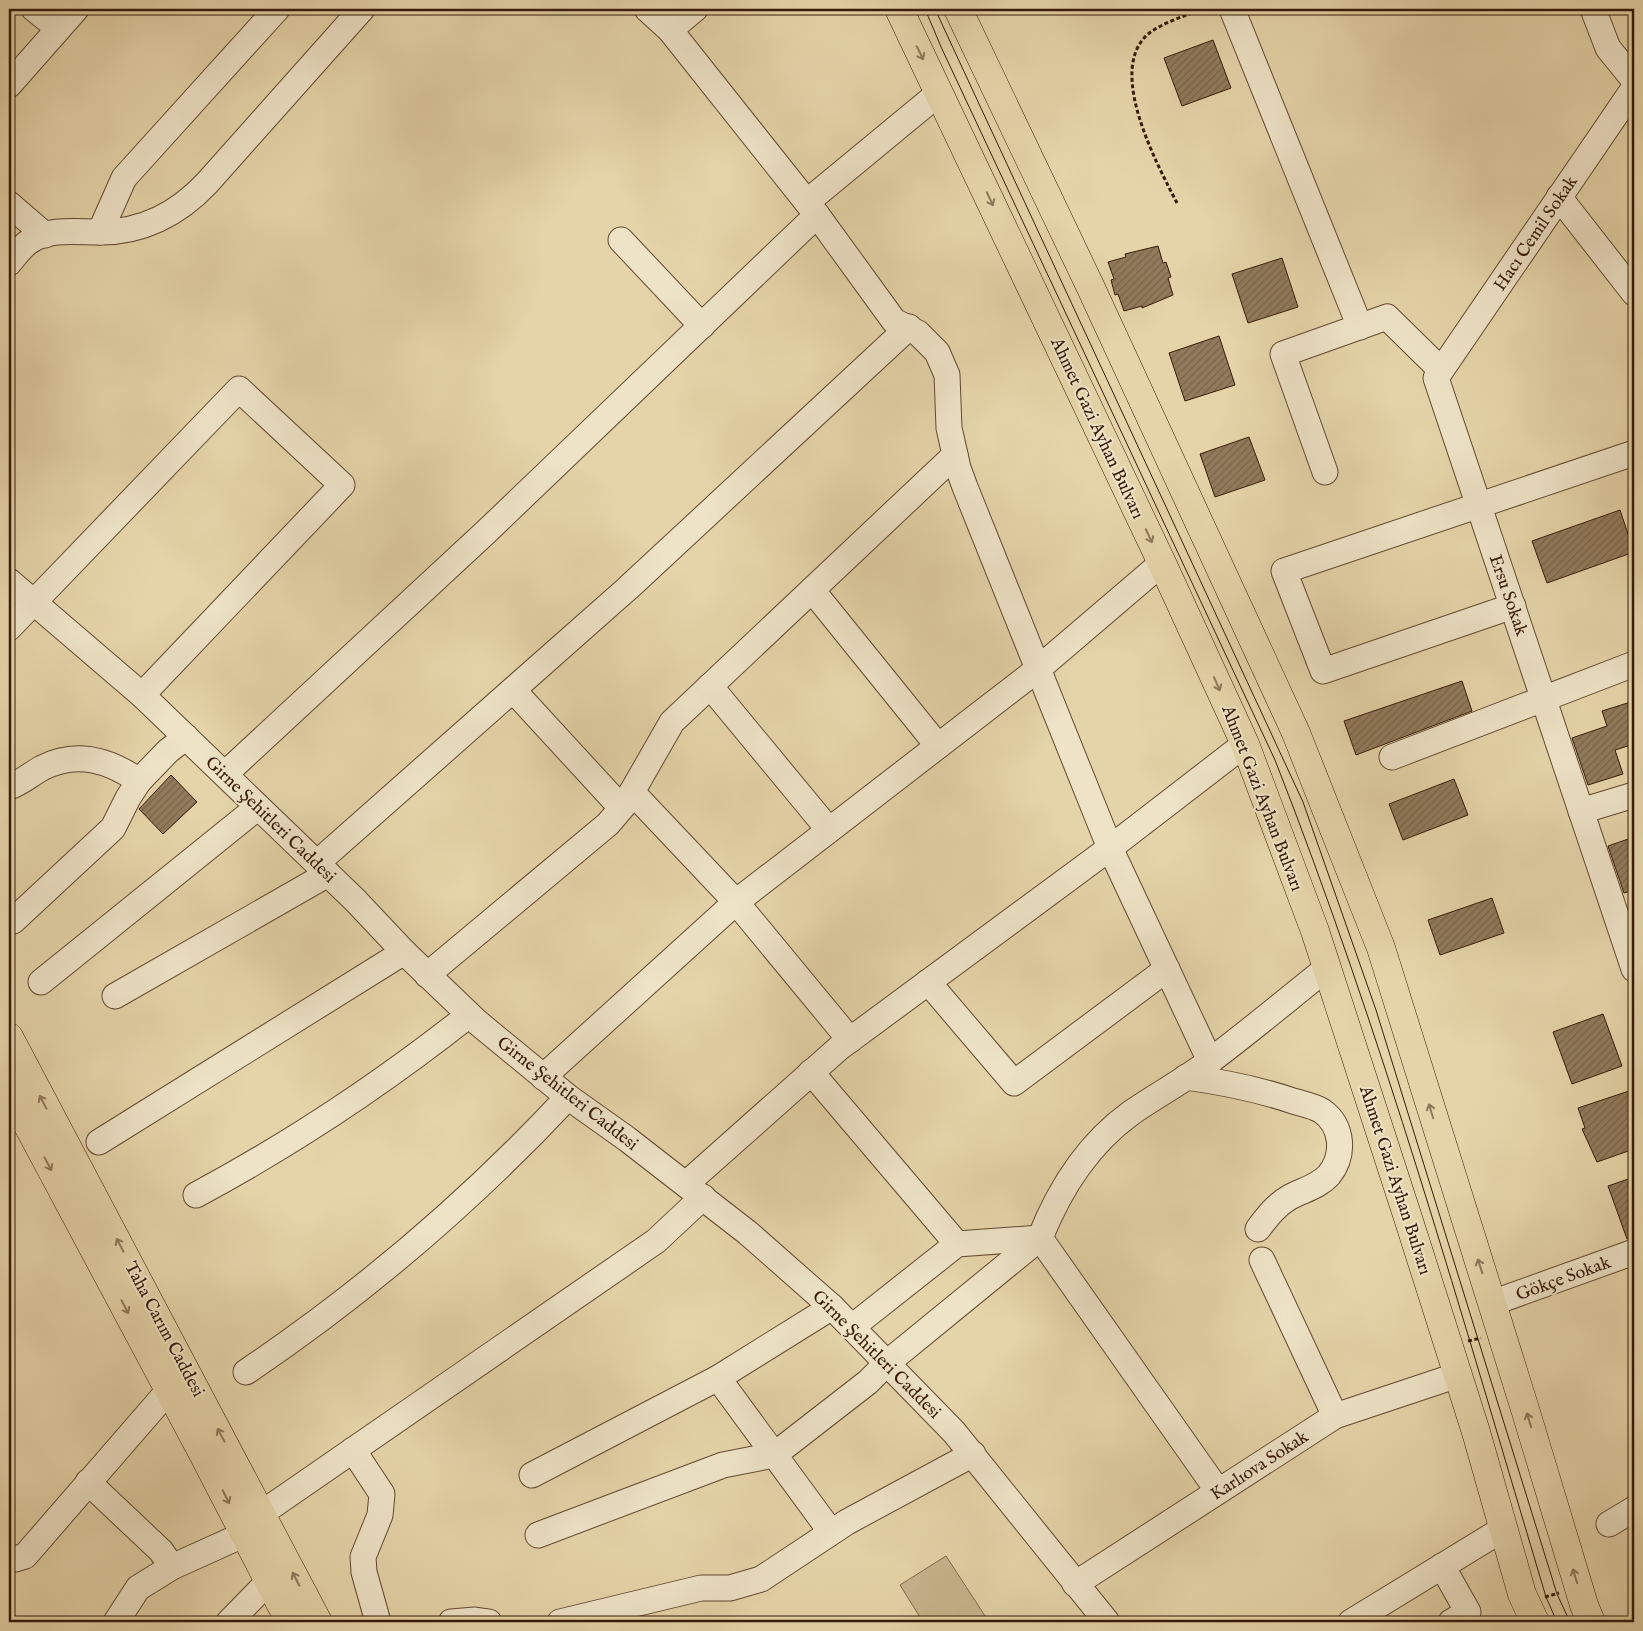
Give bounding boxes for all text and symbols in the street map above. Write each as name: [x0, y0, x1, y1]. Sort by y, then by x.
one-way arrow: [915, 45, 925, 60]
street label: Hacı Cemil Sokak: [1489, 171, 1584, 296]
one-way arrow: [986, 191, 995, 206]
street label: Ahmet Gazi Ayhan Bulvarı: [1044, 333, 1149, 523]
one-way arrow: [1145, 528, 1155, 543]
street label: Ersu Sokak: [1483, 552, 1532, 640]
one-way arrow: [1213, 676, 1222, 691]
street label: Ahmet Gazi Ayhan Bulvarı: [1215, 701, 1308, 895]
street label: Girne Şehitleri Caddesi: [200, 752, 340, 889]
street label: Girne Şehitleri Caddesi: [492, 1032, 643, 1157]
street label: Ahmet Gazi Ayhan Bulvarı: [1353, 1082, 1436, 1278]
one-way arrow: [38, 1094, 48, 1109]
one-way arrow: [1426, 1103, 1436, 1119]
one-way arrow: [44, 1156, 53, 1171]
one-way arrow: [115, 1238, 124, 1253]
street label: Gökçe Sokak: [1513, 1251, 1614, 1307]
street label: Taha Carım Caddesi: [118, 1258, 209, 1401]
one-way arrow: [1474, 1258, 1484, 1274]
street label: Girne Şehitleri Caddesi: [807, 1286, 945, 1425]
one-way arrow: [120, 1300, 130, 1315]
one-way arrow: [1523, 1413, 1533, 1429]
street label: Karlıova Sokak: [1206, 1426, 1313, 1506]
one-way arrow: [216, 1427, 226, 1442]
one-way arrow: [222, 1489, 231, 1504]
one-way arrow: [1570, 1569, 1580, 1585]
one-way arrow: [291, 1572, 300, 1587]

